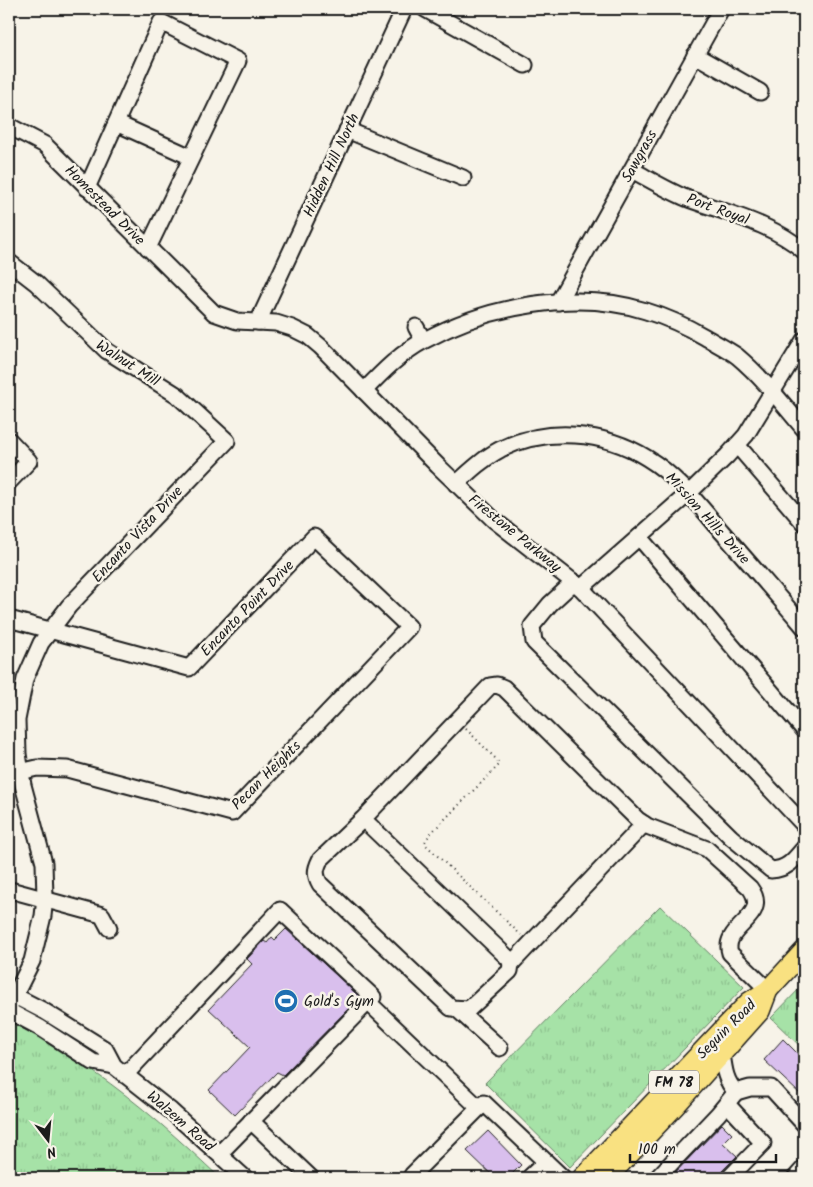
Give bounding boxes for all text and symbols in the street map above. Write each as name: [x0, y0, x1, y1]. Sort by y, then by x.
street label: Hidden Hill North: [297, 110, 366, 221]
street label: Sawgrass: [616, 125, 664, 187]
street label: Homestead Drive: [58, 160, 151, 252]
street label: Port Royal: [683, 188, 753, 232]
street label: Walnut Mill: [91, 334, 165, 394]
street label: Mission Hills Drive: [659, 467, 756, 570]
street label: Encanto Vista Drive: [86, 481, 189, 589]
street label: Firestone Parkway: [462, 489, 567, 580]
street label: Encanto Point Drive: [195, 555, 301, 663]
street label: Pecan Heights: [226, 735, 308, 816]
sports icon: Gold's Gym: [273, 988, 299, 1014]
place label: Gold's Gym: [304, 990, 374, 1014]
street label: Seguin Road: [691, 994, 763, 1065]
road number: FM 78: [649, 1070, 699, 1094]
street label: Walzem Road: [141, 1085, 220, 1159]
north arrow: [22, 1114, 72, 1164]
scale bar: [630, 1132, 777, 1164]
text: 100 m: [638, 1138, 676, 1162]
text: N: [44, 1140, 59, 1163]

